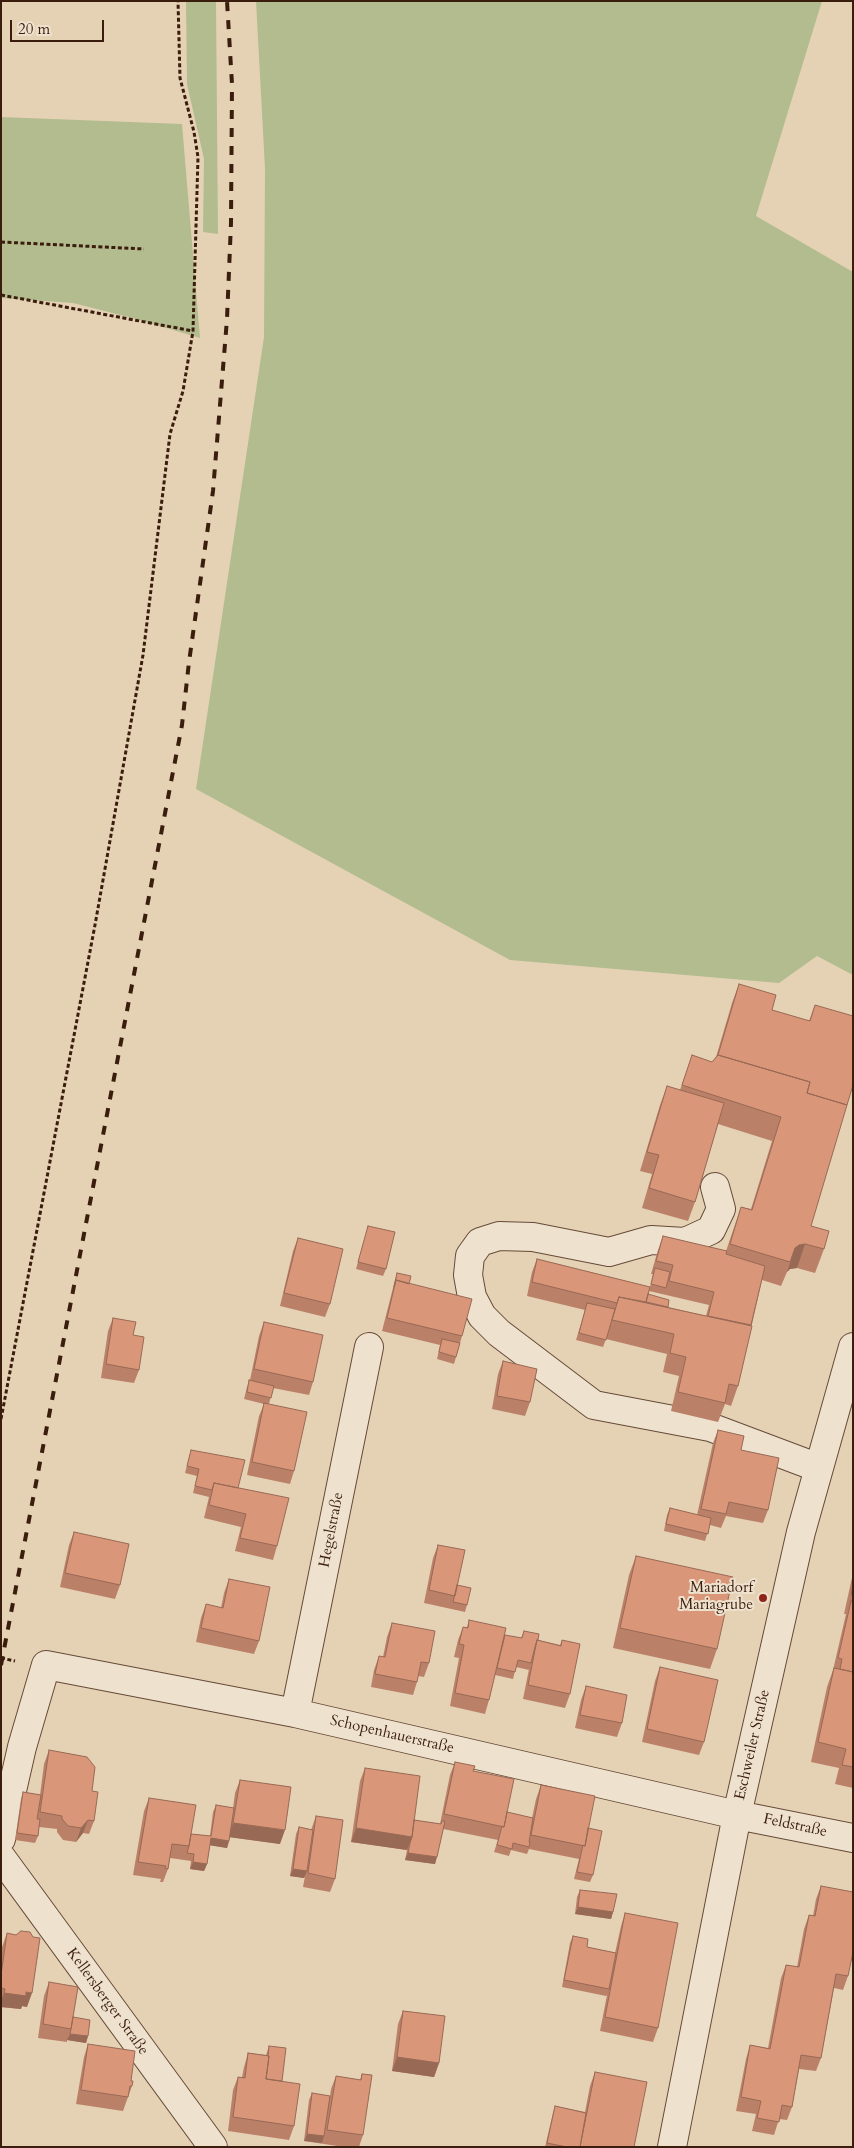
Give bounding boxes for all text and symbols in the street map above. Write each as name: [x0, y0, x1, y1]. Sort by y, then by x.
scale bar: [12, 10, 106, 42]
text: 20 m: [18, 19, 50, 39]
street label: Hegelstraße: [316, 1491, 348, 1569]
place label: Mariadorf Mariagrube: [679, 1580, 753, 1615]
marker: Mariadorf Mariagrube: [757, 1592, 769, 1604]
street label: Eschweiler Straße: [732, 1688, 774, 1802]
street label: Schopenhauerstraße: [328, 1712, 456, 1758]
street label: Feldstraße: [762, 1810, 828, 1842]
street label: Kellersberger Straße: [62, 1945, 152, 2059]

